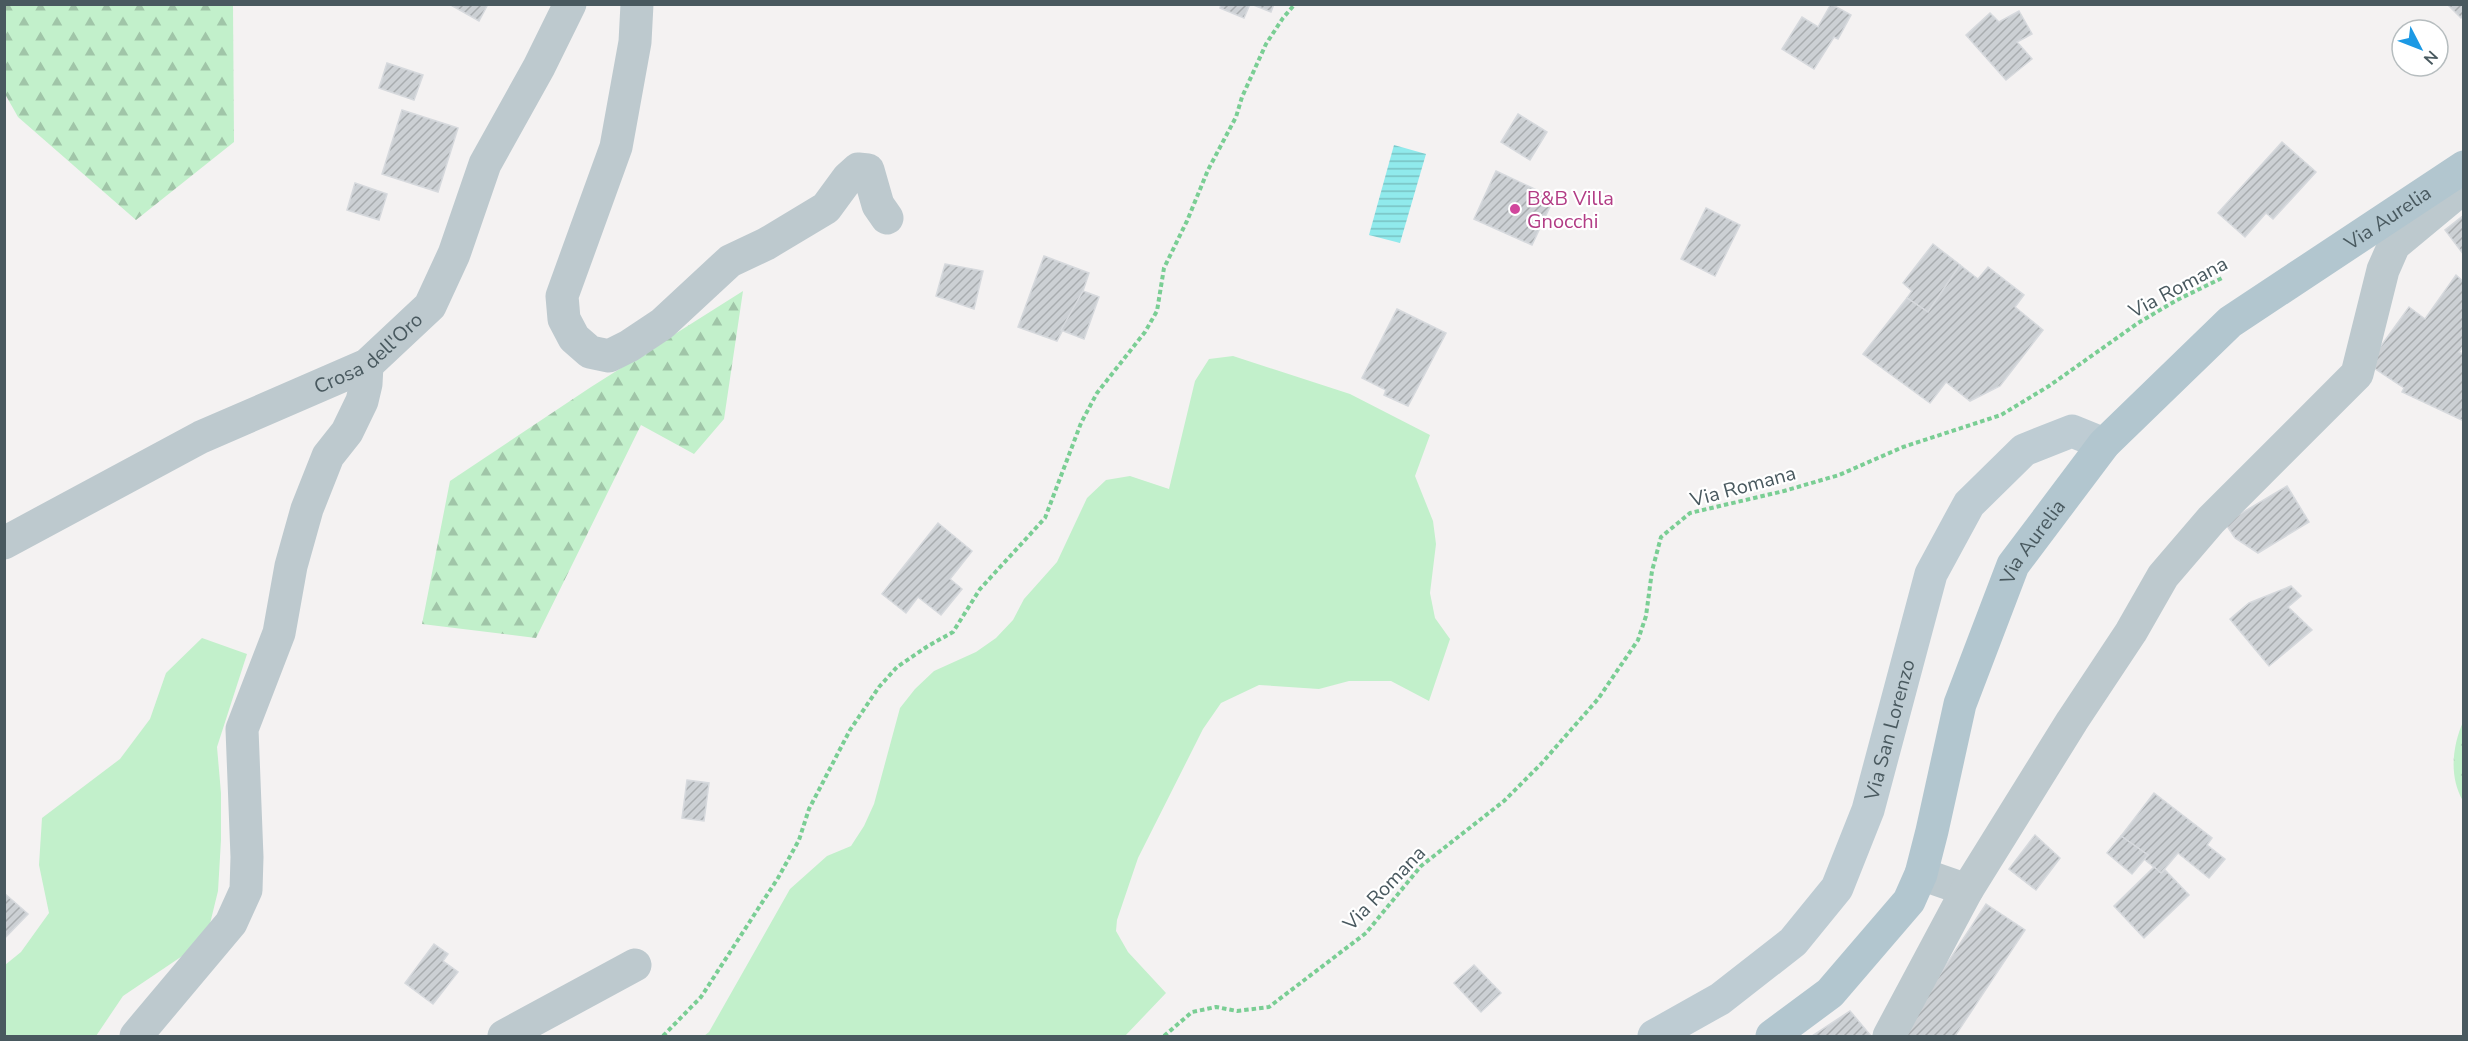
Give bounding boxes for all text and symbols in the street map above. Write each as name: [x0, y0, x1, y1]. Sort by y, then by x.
north arrow: [2390, 18, 2450, 78]
text: N: [2418, 46, 2443, 69]
street label: Via Aurelia: [2338, 179, 2437, 257]
place label: B&B Villa Gnocchi: [1527, 185, 1614, 235]
marker: B&B Villa Gnocchi: [1508, 202, 1522, 216]
street label: Via Romana: [2123, 250, 2232, 325]
street label: Crosa dell'Oro: [310, 307, 429, 400]
street label: Via Romana: [1686, 459, 1799, 514]
street label: Via Aurelia: [1994, 494, 2072, 589]
street label: Via San Lorenzo: [1858, 656, 1922, 804]
street label: Via Romana: [1336, 840, 1432, 937]

